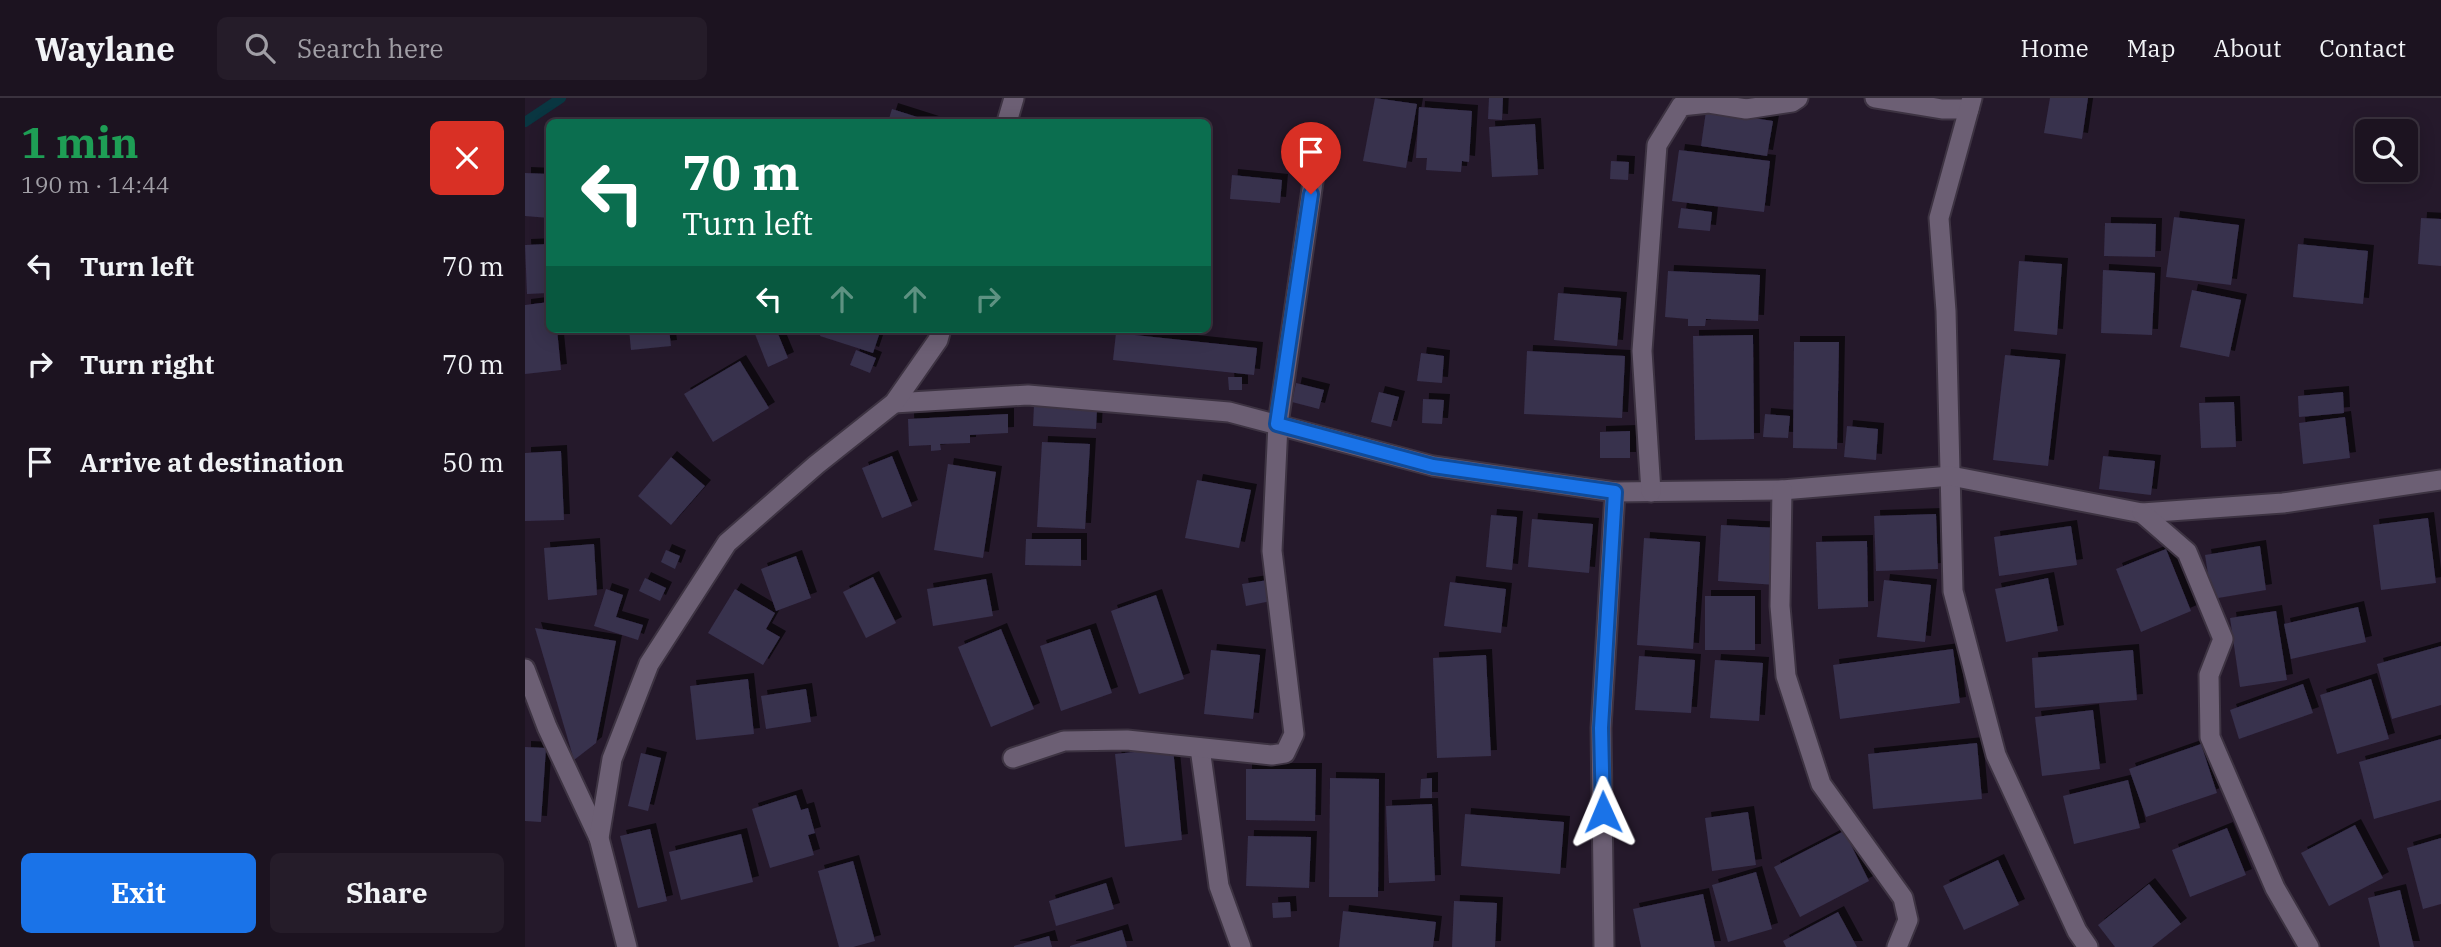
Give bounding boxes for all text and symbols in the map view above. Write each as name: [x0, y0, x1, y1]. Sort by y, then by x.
search box: [217, 17, 707, 80]
text: Waylane: [35, 27, 175, 70]
icon: search: [241, 29, 279, 67]
text: Search here: [297, 31, 443, 65]
text: Home: [2021, 32, 2089, 64]
text: Map: [2127, 32, 2175, 64]
text: About: [2213, 32, 2281, 64]
text: Contact: [2319, 32, 2406, 64]
text: 1 min: [21, 115, 139, 170]
map controls: [2355, 119, 2418, 182]
button: search: [2355, 119, 2418, 182]
button: close: [430, 121, 504, 195]
pin: [1281, 122, 1341, 194]
icon: arrive: [1292, 133, 1330, 171]
text: 70 m: [682, 140, 800, 203]
icon: left: [567, 147, 658, 238]
text: 190 m · 14:44: [21, 169, 170, 199]
text: Turn left: [682, 202, 813, 244]
icon: left: [21, 247, 59, 285]
text: Turn left: [80, 249, 194, 283]
text: 70 m: [442, 249, 504, 283]
icon: left: [750, 280, 788, 318]
icon: ahead: [823, 280, 861, 318]
icon: ahead: [896, 280, 934, 318]
icon: right: [969, 280, 1007, 318]
icon: right: [21, 345, 59, 383]
text: Turn right: [80, 347, 214, 381]
text: 70 m: [442, 347, 504, 381]
icon: arrive: [21, 443, 59, 481]
text: Arrive at destination: [80, 445, 344, 479]
text: 50 m: [442, 445, 504, 479]
position arrow: [1566, 775, 1640, 849]
button: Exit: [21, 853, 256, 933]
button: Share: [270, 853, 504, 933]

